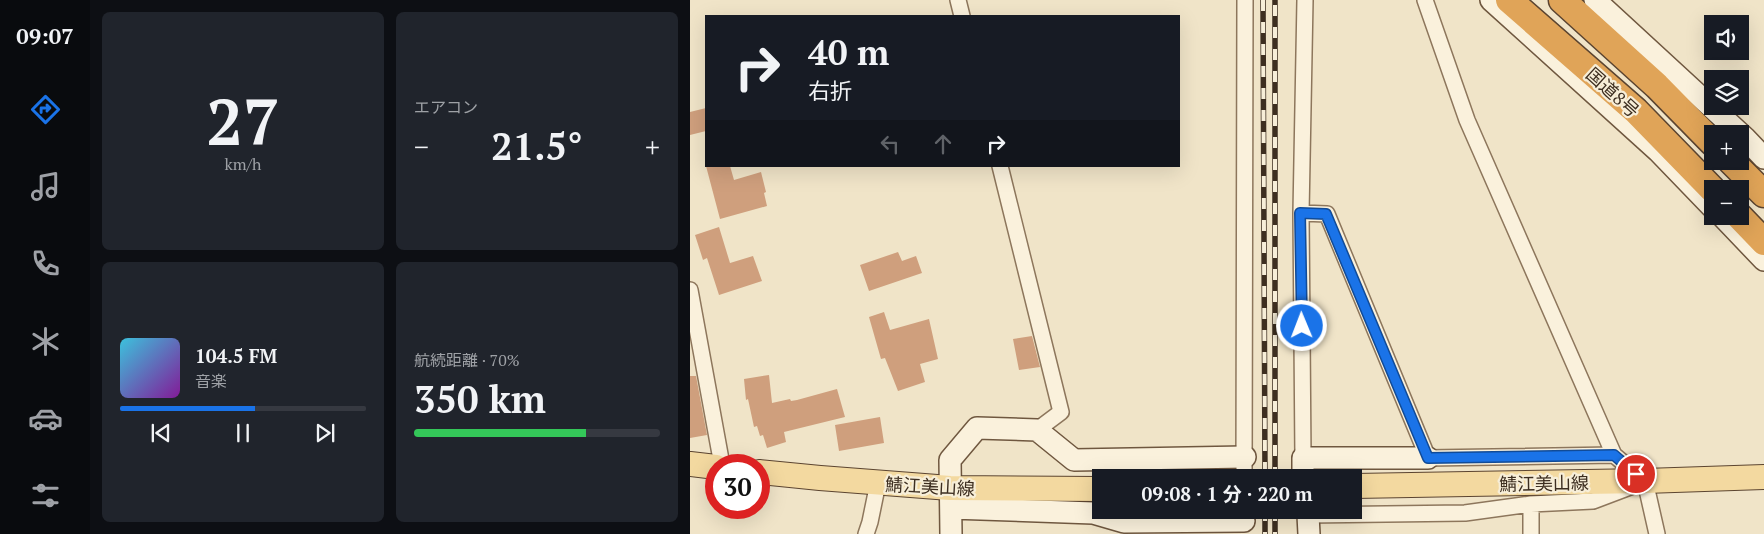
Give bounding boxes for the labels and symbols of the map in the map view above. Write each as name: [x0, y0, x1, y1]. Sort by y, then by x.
street label: 国道8号: [1581, 62, 1645, 122]
position arrow: [1275, 299, 1327, 351]
pin: [1615, 453, 1657, 495]
speed limit sign: 30: [705, 454, 770, 519]
street label: 鯖江美山線: [1499, 470, 1589, 496]
street label: 鯖江美山線: [884, 472, 976, 500]

